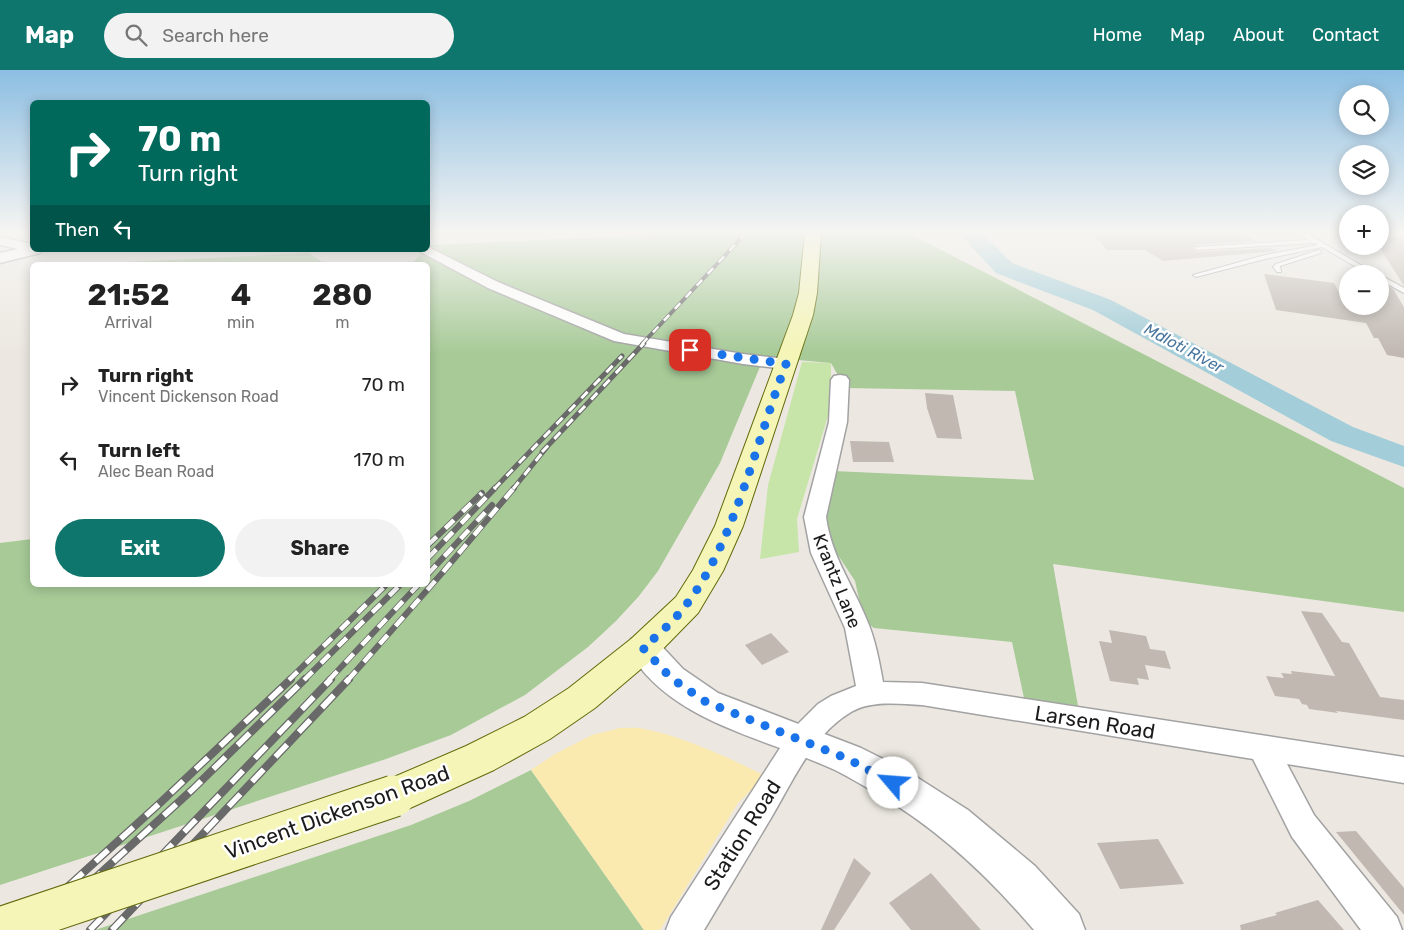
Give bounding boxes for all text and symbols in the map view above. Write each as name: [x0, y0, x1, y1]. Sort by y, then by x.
search box: [104, 13, 454, 58]
text: Map: [25, 21, 74, 49]
icon: search: [122, 21, 150, 49]
text: Search here: [162, 24, 269, 47]
text: Home: [1093, 24, 1142, 46]
text: Map: [1170, 24, 1205, 46]
text: About: [1233, 24, 1284, 46]
text: Contact: [1312, 24, 1379, 46]
map controls: [1339, 85, 1389, 315]
button: search: [1339, 85, 1389, 135]
text: 70 m: [138, 118, 221, 160]
icon: right: [55, 120, 120, 185]
button: layers: [1339, 145, 1389, 195]
text: Turn right: [138, 160, 238, 187]
button: +: [1339, 205, 1389, 255]
icon: left: [109, 215, 137, 243]
text: Then: [55, 218, 99, 241]
button: −: [1339, 265, 1389, 315]
text: 21:52: [87, 277, 170, 313]
text: 4: [231, 277, 251, 313]
text: 280: [312, 277, 372, 313]
text: Arrival: [104, 313, 153, 332]
text: min: [227, 313, 255, 332]
text: m: [335, 313, 349, 332]
water label: Mdloti River: [1141, 319, 1228, 377]
pin: [669, 329, 711, 371]
icon: arrive: [676, 336, 704, 364]
text: Turn right: [98, 364, 193, 387]
icon: right: [55, 371, 83, 399]
text: 70 m: [362, 373, 405, 396]
text: Vincent Dickenson Road: [98, 387, 279, 406]
text: Turn left: [98, 439, 180, 462]
icon: left: [55, 446, 83, 474]
text: 170 m: [354, 448, 405, 471]
text: Alec Bean Road: [98, 462, 214, 481]
button: Exit: [55, 519, 225, 577]
button: Share: [235, 519, 405, 577]
street label: Krantz Lane: [808, 531, 866, 631]
street label: Larsen Road: [1033, 700, 1157, 744]
position arrow: [866, 756, 918, 808]
street label: Vincent Dickenson Road: [221, 760, 453, 864]
street label: Station Road: [698, 775, 786, 895]

